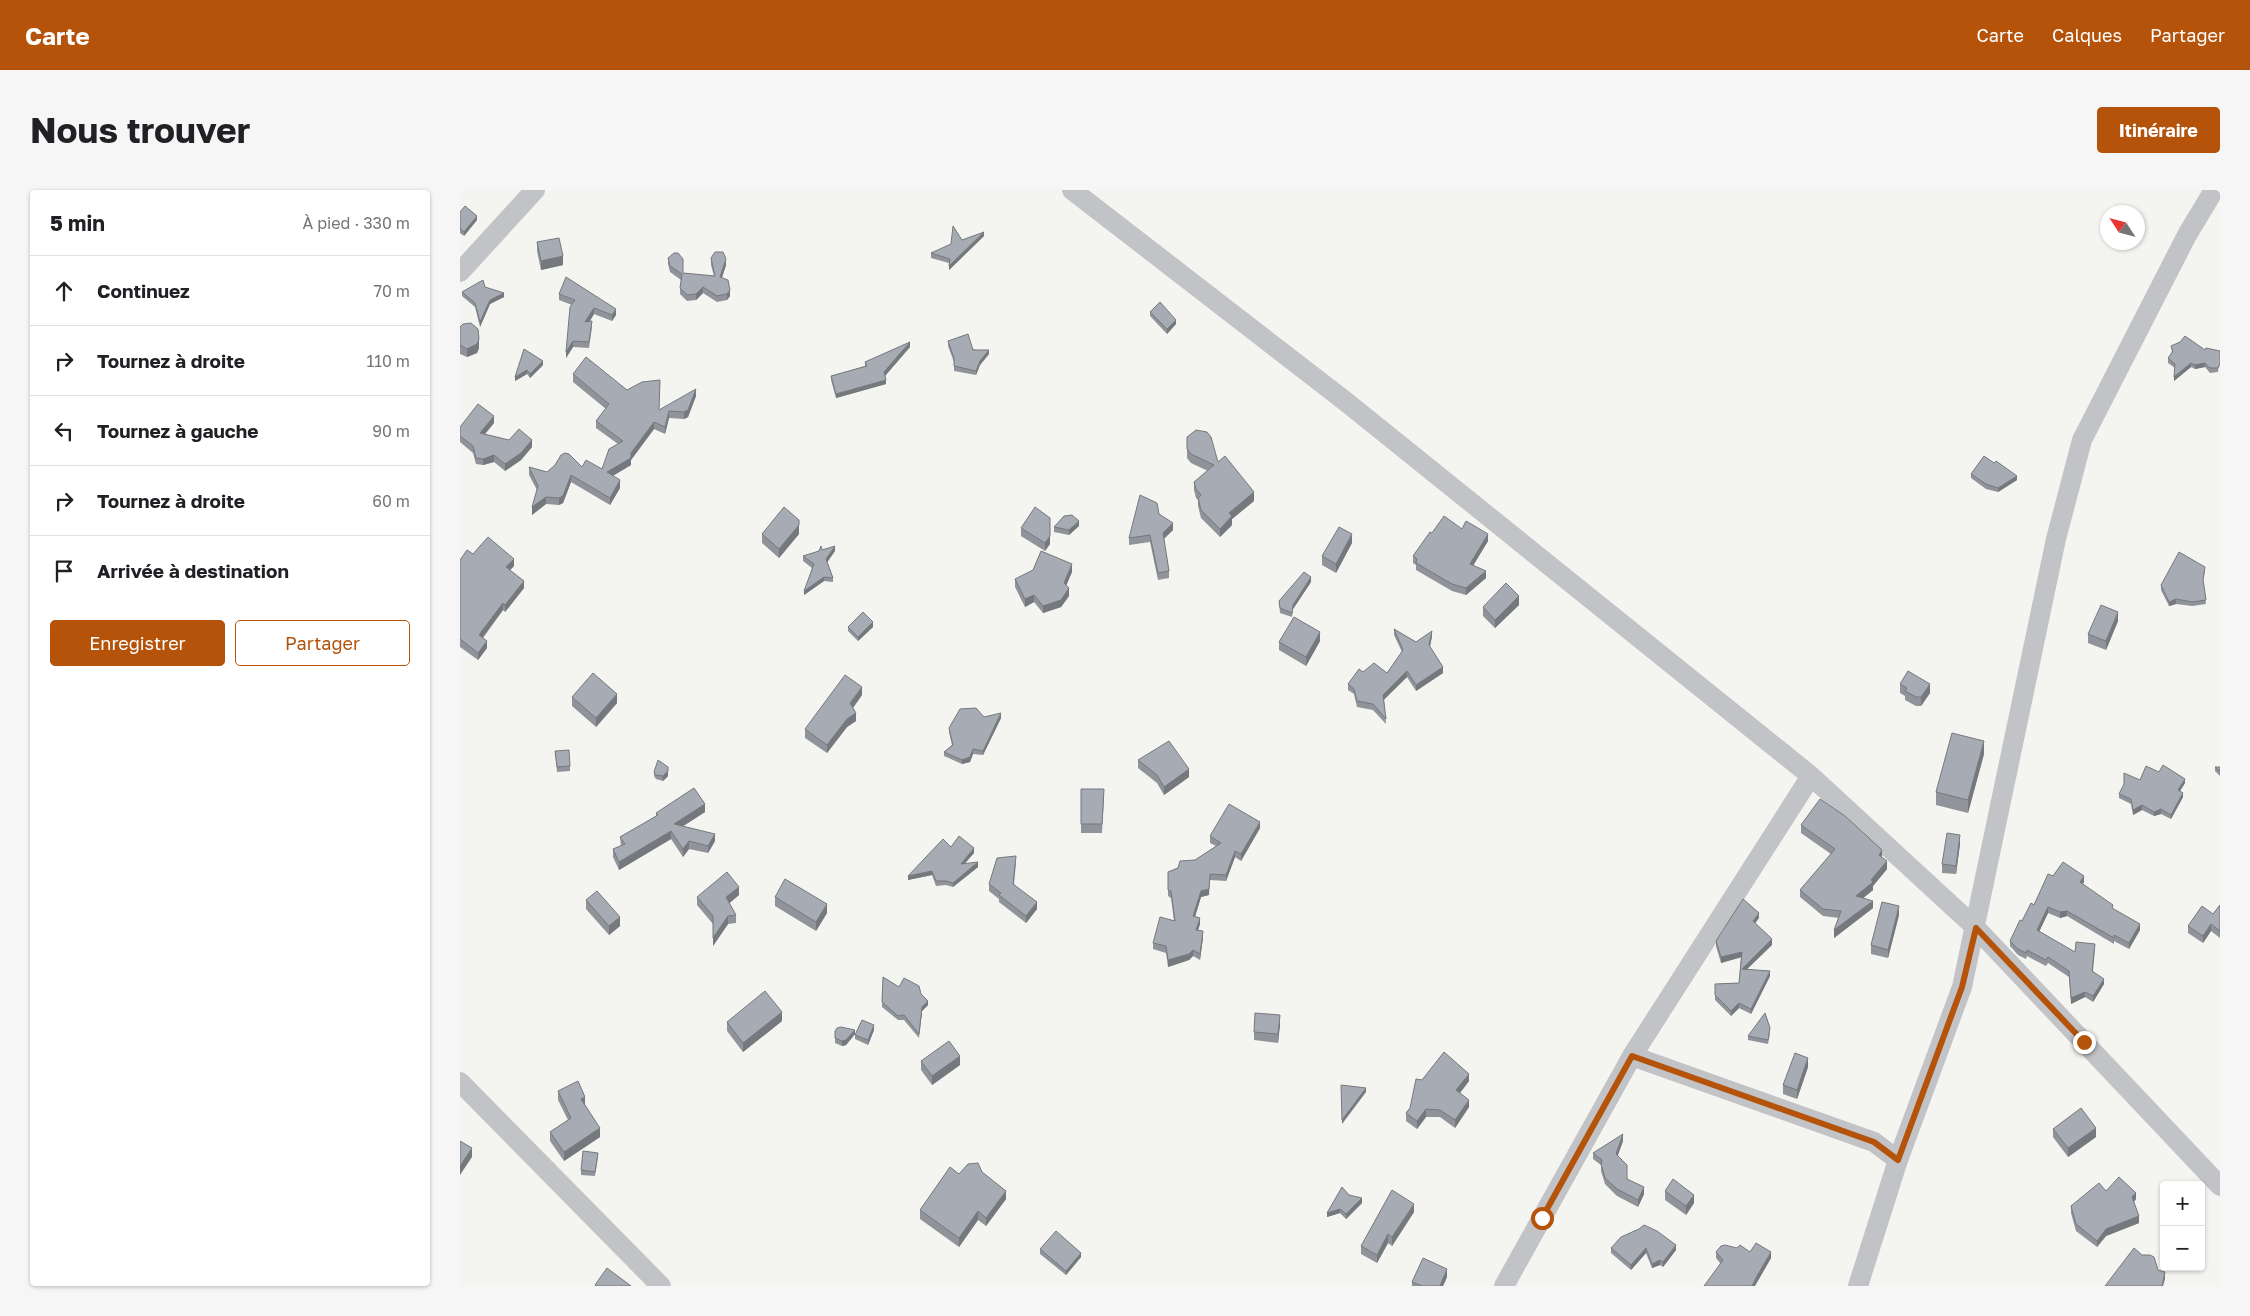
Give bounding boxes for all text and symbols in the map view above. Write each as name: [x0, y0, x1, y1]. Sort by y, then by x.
text: Carte: [25, 21, 90, 50]
text: Carte: [1977, 24, 2024, 46]
text: Calques: [2052, 24, 2122, 46]
text: Partager: [2150, 24, 2225, 46]
button: Itinéraire: [2097, 107, 2220, 153]
text: Nous trouver: [30, 109, 250, 151]
north arrow: [2100, 205, 2145, 250]
text: 5 min: [50, 210, 105, 236]
text: À pied · 330 m: [302, 213, 410, 233]
icon: ahead: [50, 277, 78, 305]
text: Continuez: [97, 279, 190, 302]
text: 70 m: [373, 281, 410, 301]
icon: right: [50, 347, 78, 375]
text: Tournez à droite: [97, 349, 245, 372]
text: 110 m: [366, 351, 410, 371]
icon: left: [50, 417, 78, 445]
text: Tournez à gauche: [97, 419, 258, 442]
text: 90 m: [372, 421, 410, 441]
icon: right: [50, 487, 78, 515]
text: Tournez à droite: [97, 489, 245, 512]
text: 60 m: [372, 491, 410, 511]
icon: arrive: [50, 557, 78, 585]
text: Arrivée à destination: [97, 559, 289, 582]
button: Enregistrer: [50, 620, 225, 666]
button: Partager: [235, 620, 410, 666]
route end: [2073, 1031, 2096, 1054]
map controls: [2160, 1181, 2205, 1271]
button: +: [2160, 1181, 2205, 1226]
route start: [1531, 1207, 1554, 1230]
button: −: [2160, 1226, 2205, 1271]

